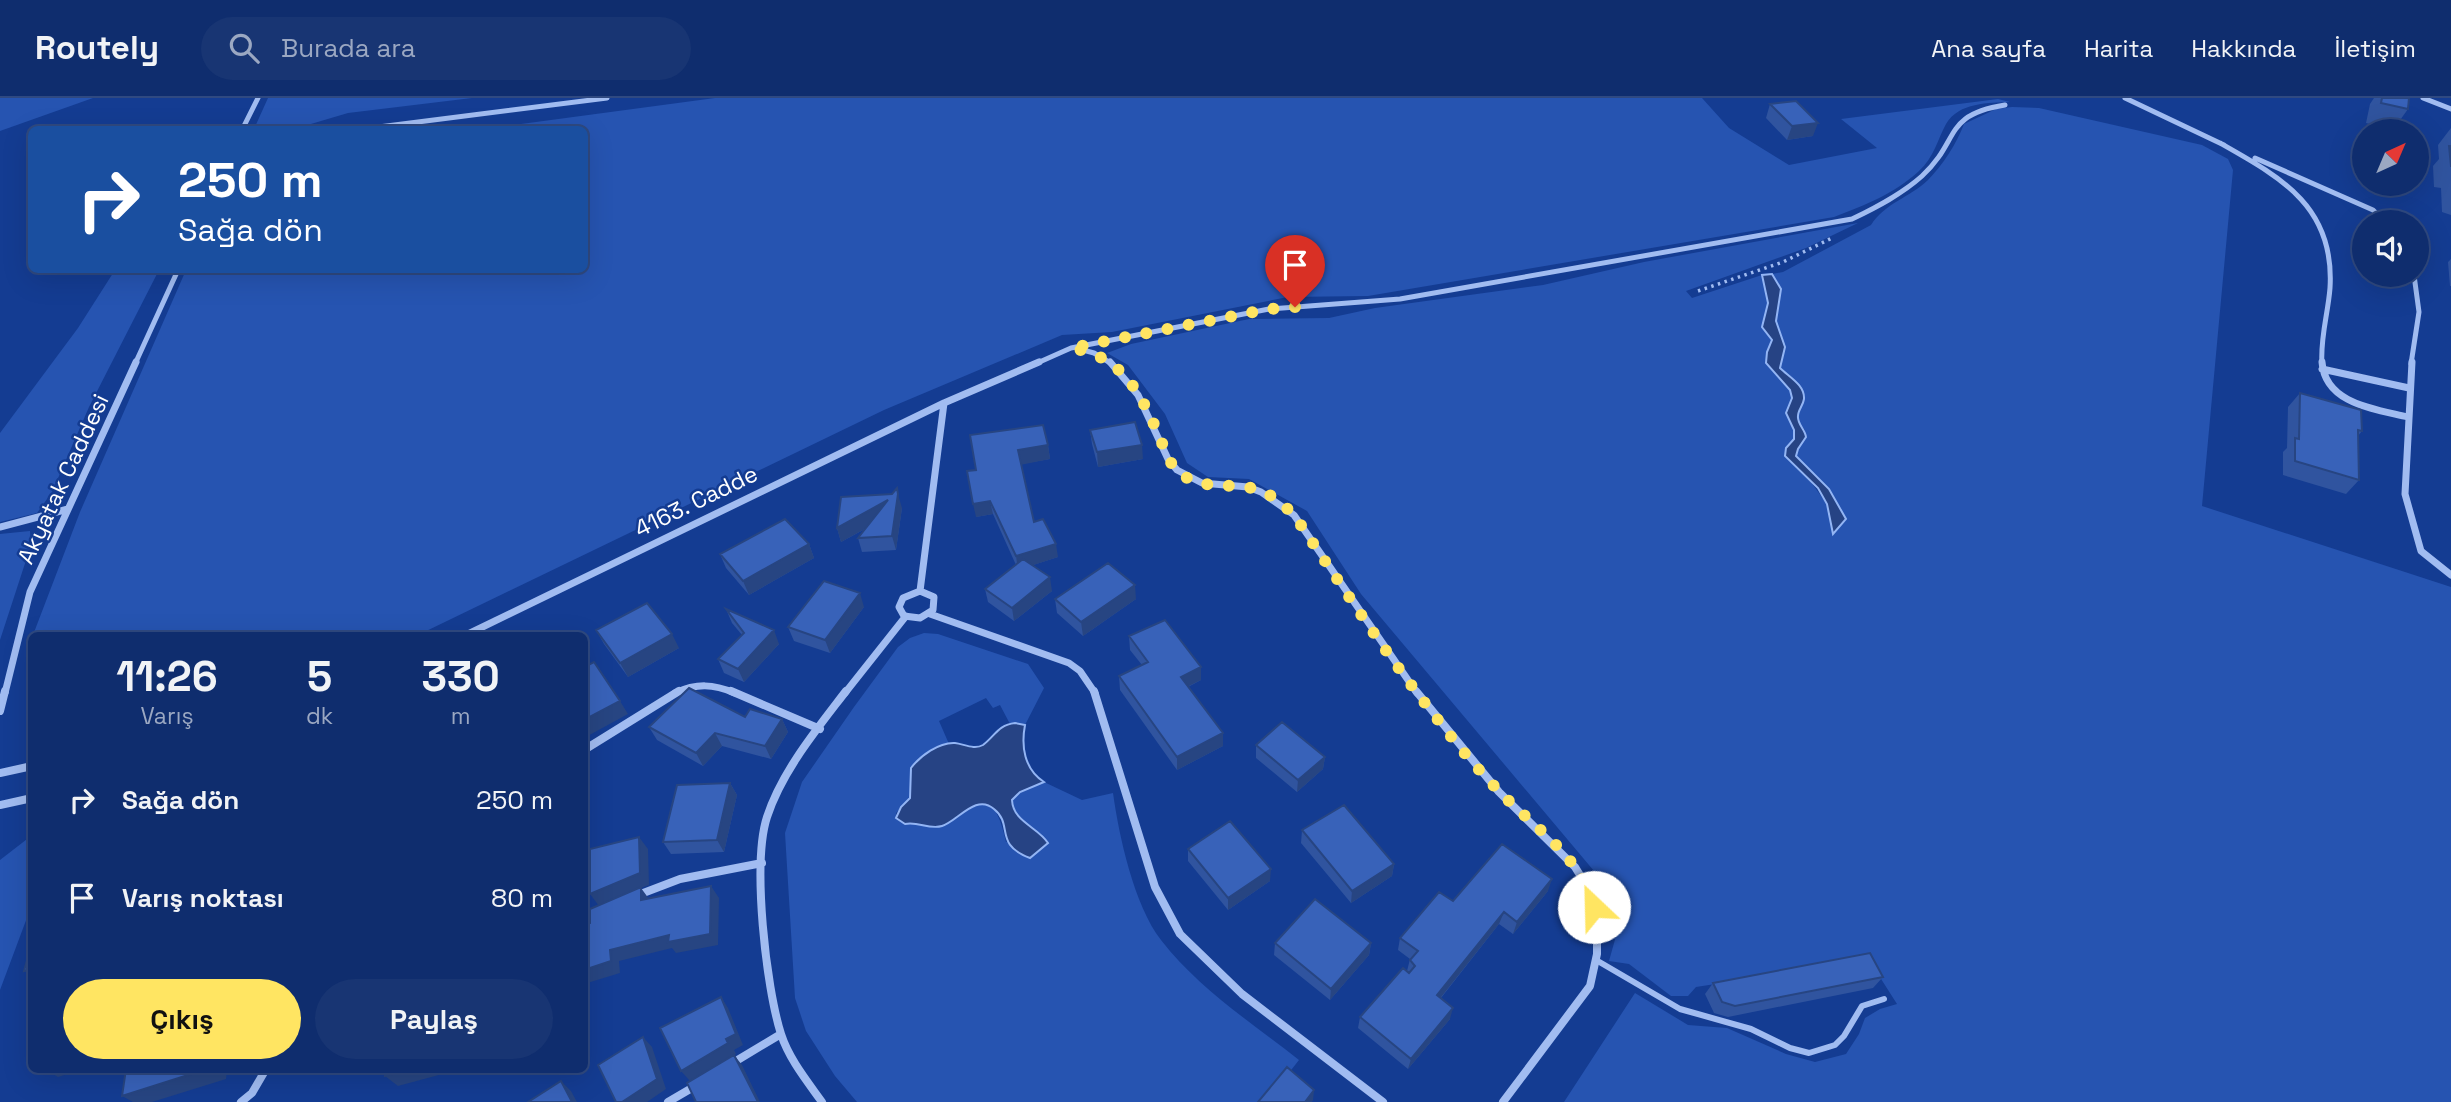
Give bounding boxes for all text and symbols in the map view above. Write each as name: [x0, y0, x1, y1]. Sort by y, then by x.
search box: [201, 17, 691, 80]
text: Routely: [35, 27, 159, 69]
icon: search: [225, 29, 263, 67]
text: Burada ara: [281, 31, 416, 65]
text: Ana sayfa: [1931, 33, 2046, 64]
text: Harita: [2084, 33, 2153, 64]
text: Hakkında: [2191, 33, 2296, 64]
text: İletişim: [2334, 33, 2416, 64]
north arrow: [2352, 119, 2429, 196]
map controls: [2352, 119, 2429, 287]
text: 250 m: [178, 149, 323, 211]
icon: right: [63, 154, 154, 245]
text: Sağa dön: [178, 210, 323, 250]
button: sound: [2352, 210, 2429, 287]
pin: [1265, 235, 1325, 307]
icon: arrive: [1276, 246, 1314, 284]
street label: Akyatak Caddesi: [10, 389, 116, 569]
street label: 4163. Cadde: [630, 458, 762, 544]
text: 11:26: [116, 650, 218, 703]
text: 5: [307, 650, 332, 703]
text: 330: [421, 650, 500, 703]
text: Varış: [140, 701, 194, 731]
text: dk: [306, 701, 333, 731]
text: m: [451, 701, 470, 731]
icon: right: [63, 781, 101, 819]
text: Sağa dön: [122, 783, 239, 817]
text: 250 m: [476, 783, 553, 817]
position arrow: [1557, 870, 1631, 944]
icon: arrive: [63, 879, 101, 917]
text: Varış noktası: [122, 881, 284, 915]
text: 80 m: [491, 881, 553, 915]
button: Çıkış: [63, 979, 301, 1059]
button: Paylaş: [315, 979, 553, 1059]

